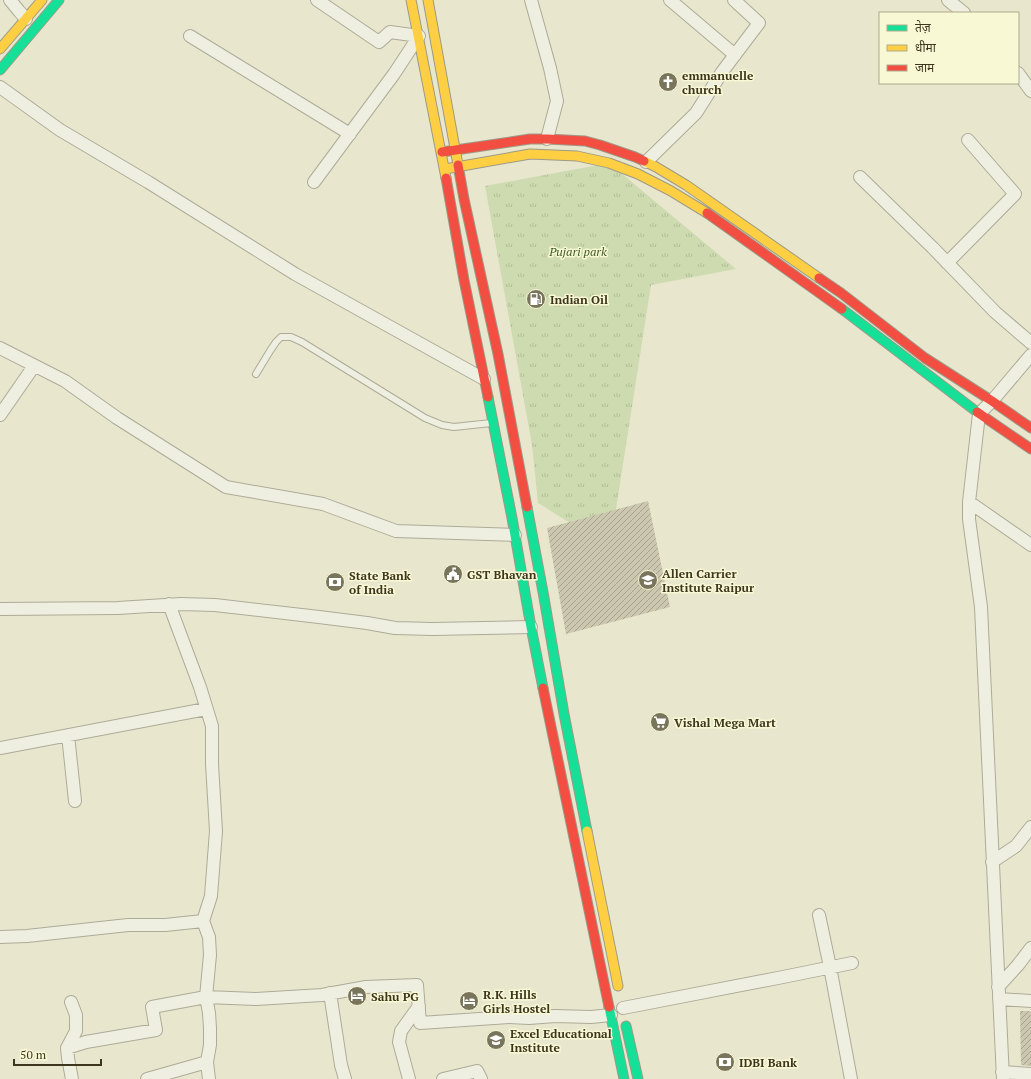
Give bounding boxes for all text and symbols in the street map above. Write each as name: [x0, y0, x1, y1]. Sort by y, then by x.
legend: [879, 12, 1019, 84]
text: तेज़: [915, 20, 932, 35]
text: धीमा: [915, 40, 937, 55]
text: जाम: [915, 60, 935, 75]
place label: emmanuelle church: [682, 68, 754, 97]
church icon: emmanuelle church: [657, 71, 679, 93]
park label: Pujari park: [548, 244, 607, 259]
fuel station icon: Indian Oil: [525, 288, 547, 310]
place label: Indian Oil: [550, 292, 608, 307]
public building icon: GST Bhavan: [442, 563, 464, 585]
place label: Allen Carrier Institute Raipur: [662, 566, 755, 595]
place label: GST Bhavan: [467, 567, 537, 582]
place label: State Bank of India: [349, 568, 411, 597]
school or university icon: Allen Carrier Institute Raipur: [637, 569, 659, 591]
bank icon: State Bank of India: [324, 571, 346, 593]
supermarket icon: Vishal Mega Mart: [649, 711, 671, 733]
place label: Vishal Mega Mart: [674, 715, 776, 730]
hotel icon: Sahu PG: [346, 985, 368, 1007]
place label: R.K. Hills Girls Hostel: [483, 987, 550, 1016]
place label: Sahu PG: [371, 989, 419, 1004]
hotel icon: R.K. Hills Girls Hostel: [458, 990, 480, 1012]
place label: Excel Educational Institute: [510, 1026, 612, 1055]
school or university icon: Excel Educational Institute: [485, 1029, 507, 1051]
scale bar: [14, 1041, 101, 1067]
text: 50 m: [20, 1047, 47, 1062]
bank icon: IDBI Bank: [714, 1051, 736, 1073]
place label: IDBI Bank: [739, 1055, 797, 1070]

